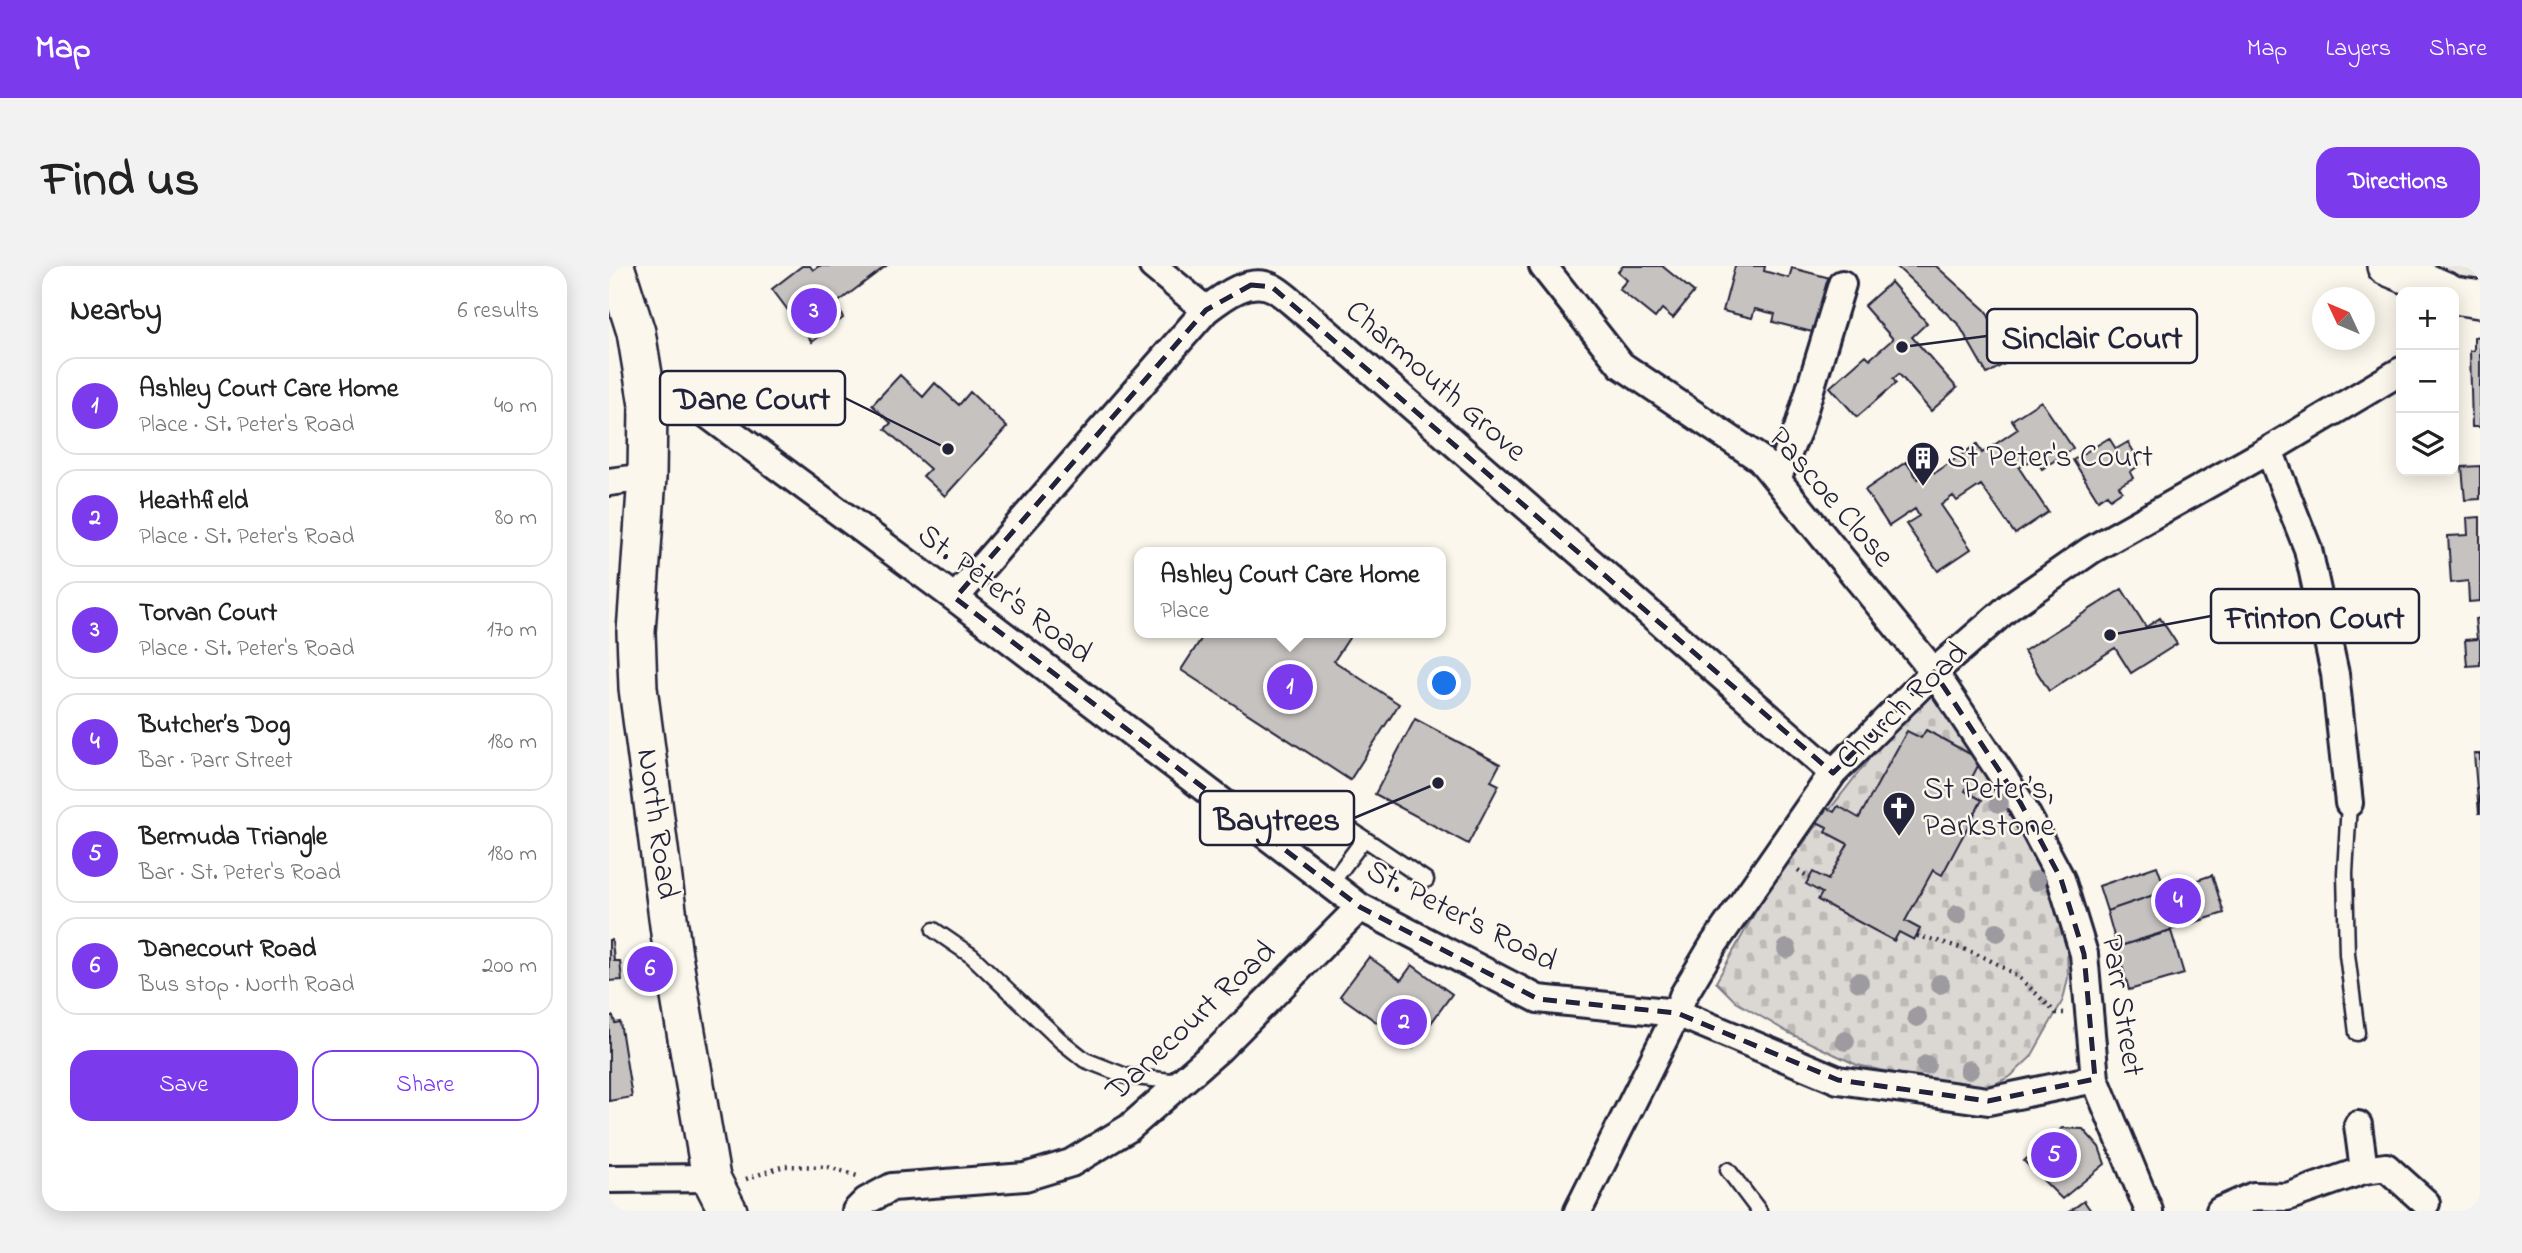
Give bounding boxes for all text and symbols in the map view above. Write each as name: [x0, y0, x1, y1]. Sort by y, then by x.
text: Map: [35, 25, 91, 73]
text: Map: [2247, 32, 2287, 67]
text: Layers: [2325, 32, 2391, 67]
text: Share: [2429, 32, 2487, 67]
text: Find us: [42, 146, 199, 218]
button: Directions: [2316, 147, 2480, 218]
pin: 3: [791, 285, 837, 337]
north arrow: [2312, 287, 2375, 350]
map controls: [2396, 287, 2459, 476]
button: +: [2396, 287, 2459, 350]
text: Nearby: [70, 290, 162, 334]
street label: Charmouth Grove: [1334, 290, 1537, 475]
text: 6 results: [458, 295, 539, 328]
callout: Sinclair Court: [1987, 309, 2197, 363]
text: Sinclair Court: [2001, 316, 2184, 364]
button: −: [2396, 350, 2459, 413]
text: Ashley Court Care Home: [139, 371, 398, 409]
callout: Dane Court: [660, 371, 845, 425]
text: Dane Court: [672, 377, 831, 425]
text: 1: [91, 390, 99, 423]
text: 40 m: [494, 390, 537, 423]
text: Place · St. Peter's Road: [139, 409, 354, 442]
button: layers: [2396, 413, 2459, 476]
street label: Pascoe Close: [1755, 417, 1905, 579]
place label: St Peter's Court: [1947, 435, 2153, 482]
building icon: St Peter's Court: [1904, 439, 1942, 488]
text: Heathfield: [139, 483, 248, 521]
text: 2: [89, 502, 101, 535]
text: 80 m: [495, 502, 537, 535]
street label: St. Peter's Road: [906, 513, 1102, 677]
text: Place · St. Peter's Road: [139, 521, 354, 554]
popup: [1134, 547, 1446, 638]
text: Ashley Court Care Home: [1160, 557, 1420, 595]
callout: Frinton Court: [2211, 589, 2419, 643]
text: Torvan Court: [139, 595, 277, 633]
text: Place: [1160, 595, 1209, 628]
text: Frinton Court: [2223, 596, 2406, 644]
text: 3: [90, 614, 100, 647]
text: 170 m: [487, 614, 537, 647]
street label: Church Road: [1826, 632, 1980, 782]
text: Place · St. Peter's Road: [139, 633, 354, 666]
pin: 1: [1267, 661, 1313, 713]
your location: [1427, 666, 1461, 700]
text: Butcher’s Dog: [139, 707, 290, 745]
text: 4: [90, 726, 100, 759]
text: 180 m: [488, 726, 537, 759]
text: Bar · Parr Street: [139, 745, 293, 778]
street label: North Road: [622, 746, 690, 902]
place label: St Peter’s, Parkstone: [1923, 767, 2055, 851]
church icon: St Peter’s, Parkstone: [1880, 789, 1918, 838]
callout: Baytrees: [1200, 791, 1354, 845]
text: Baytrees: [1212, 798, 1340, 847]
text: Bermuda Triangle: [139, 819, 328, 857]
text: 5: [88, 838, 102, 871]
text: 180 m: [488, 838, 537, 871]
street label: St. Peter's Road: [1357, 849, 1565, 985]
text: Bar · St. Peter's Road: [139, 857, 341, 890]
pin: 4: [2155, 875, 2201, 927]
street label: Danecourt Road: [1095, 930, 1288, 1114]
text: Danecourt Road: [139, 931, 316, 969]
street label: Parr Street: [2087, 932, 2155, 1080]
pin: 6: [627, 943, 673, 995]
text: 6: [90, 950, 100, 983]
text: 200 m: [482, 950, 537, 983]
text: Bus stop · North Road: [139, 969, 354, 1002]
pin: 2: [1381, 996, 1427, 1048]
button: Save: [70, 1050, 298, 1121]
button: Share: [312, 1050, 539, 1121]
pin: 5: [2031, 1129, 2077, 1181]

